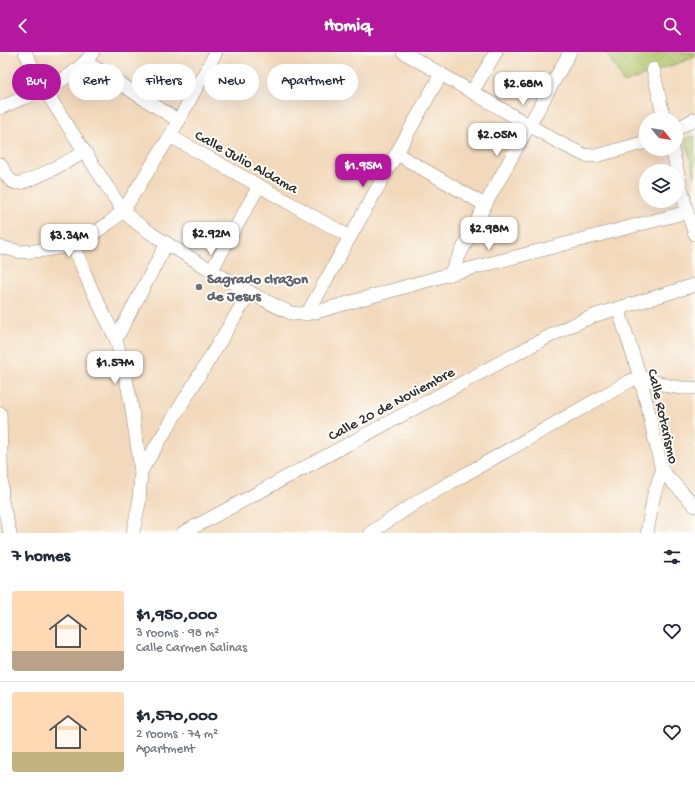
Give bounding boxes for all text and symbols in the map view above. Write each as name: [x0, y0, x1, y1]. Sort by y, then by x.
icon: back: [12, 15, 34, 37]
icon: search: [661, 15, 683, 37]
text: Homiq: [324, 16, 371, 37]
chip: Buy: [12, 64, 61, 100]
chip: Rent: [69, 64, 124, 100]
chip: Filters: [132, 64, 196, 100]
chip: New: [204, 64, 259, 100]
chip: Apartment: [267, 64, 358, 100]
pin: $2.68M: [490, 72, 556, 106]
text: $2.68M: [503, 77, 543, 92]
north arrow: [639, 112, 683, 156]
map controls: [639, 112, 683, 208]
pin: $2.05M: [464, 123, 530, 157]
street label: Calle Julio Aldama: [191, 127, 301, 199]
text: $2.05M: [477, 128, 517, 143]
pin: $1.95M: [330, 154, 396, 188]
text: $1.95M: [344, 159, 382, 174]
button: layers: [639, 164, 683, 208]
pin: $2.98M: [456, 217, 522, 251]
pin: $2.92M: [178, 222, 244, 256]
text: $2.98M: [470, 222, 508, 237]
pin: $3.34M: [36, 224, 102, 258]
text: $2.92M: [192, 227, 230, 242]
text: $3.34M: [50, 229, 88, 244]
place label: Sagrado clrazon de Jesus: [207, 271, 309, 306]
marker: Sagrado clrazon de Jesus: [194, 282, 204, 292]
pin: $1.57M: [82, 351, 148, 385]
text: $1.57M: [96, 356, 134, 371]
street label: Calle 20 de Noviembre: [326, 364, 458, 446]
street label: Calle Rotarismo: [642, 367, 682, 466]
icon: filters: [661, 546, 683, 568]
text: 7 homes: [12, 547, 70, 567]
text: $1,950,000: [136, 606, 217, 626]
icon: home: [44, 607, 92, 655]
icon: heart: [661, 620, 683, 642]
text: 3 rooms · 98 m²: [136, 626, 219, 641]
text: Calle Carmen Salinas: [136, 641, 247, 656]
text: $1,570,000: [136, 707, 218, 727]
icon: home: [44, 708, 92, 756]
icon: heart: [661, 721, 683, 743]
text: 2 rooms · 74 m²: [136, 727, 218, 742]
text: Apartment: [136, 742, 195, 757]

